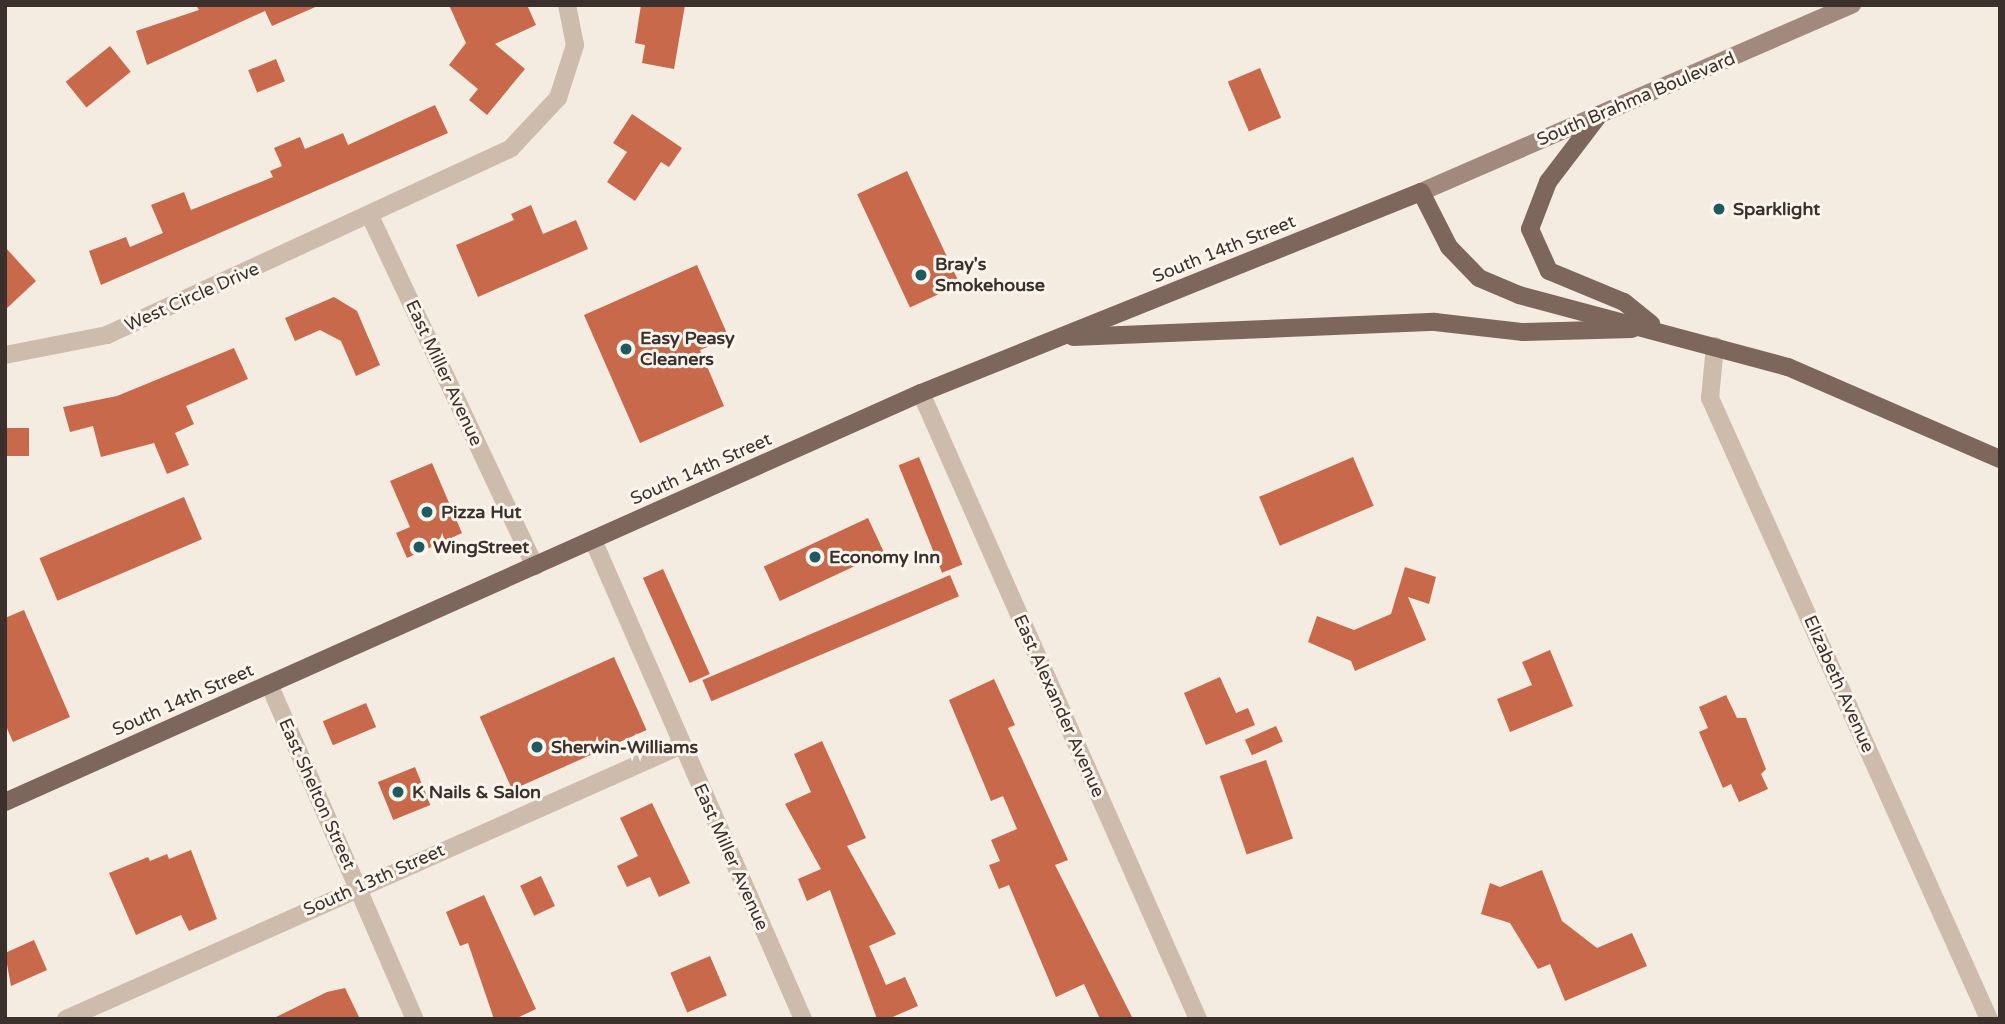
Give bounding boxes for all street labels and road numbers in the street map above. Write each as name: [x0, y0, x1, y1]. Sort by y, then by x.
street label: South Brahma Boulevard: [1533, 47, 1739, 151]
street label: South 14th Street: [1149, 211, 1299, 287]
street label: West Circle Drive: [122, 258, 262, 336]
street label: East Miller Avenue: [401, 297, 487, 449]
street label: South 14th Street: [627, 428, 775, 510]
street label: East Alexander Avenue: [1009, 611, 1109, 801]
street label: Elizabeth Avenue: [1799, 612, 1879, 756]
street label: South 14th Street: [109, 659, 257, 741]
street label: East Shelton Street: [274, 715, 360, 873]
street label: East Miller Avenue: [689, 780, 773, 934]
street label: South 13th Street: [300, 839, 448, 921]

